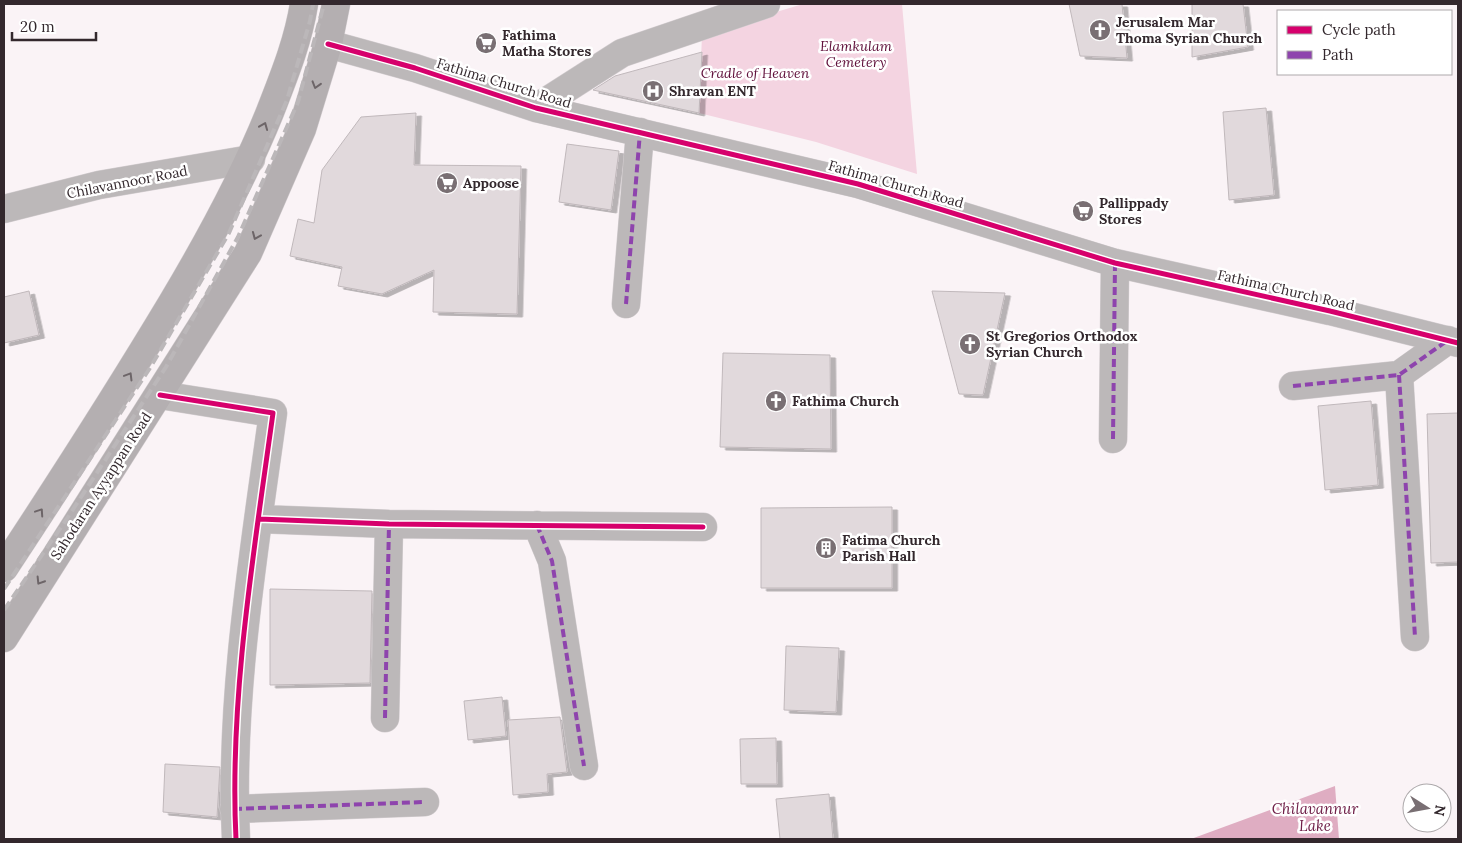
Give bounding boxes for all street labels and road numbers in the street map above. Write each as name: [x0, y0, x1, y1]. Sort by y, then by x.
street label: Fathima Church Road: [434, 54, 574, 112]
street label: Fathima Church Road: [826, 156, 966, 212]
street label: Chilavannoor Road: [65, 161, 189, 203]
street label: Fathima Church Road: [1216, 265, 1356, 315]
street label: Sahodaran Ayyappan Road: [47, 409, 155, 563]

